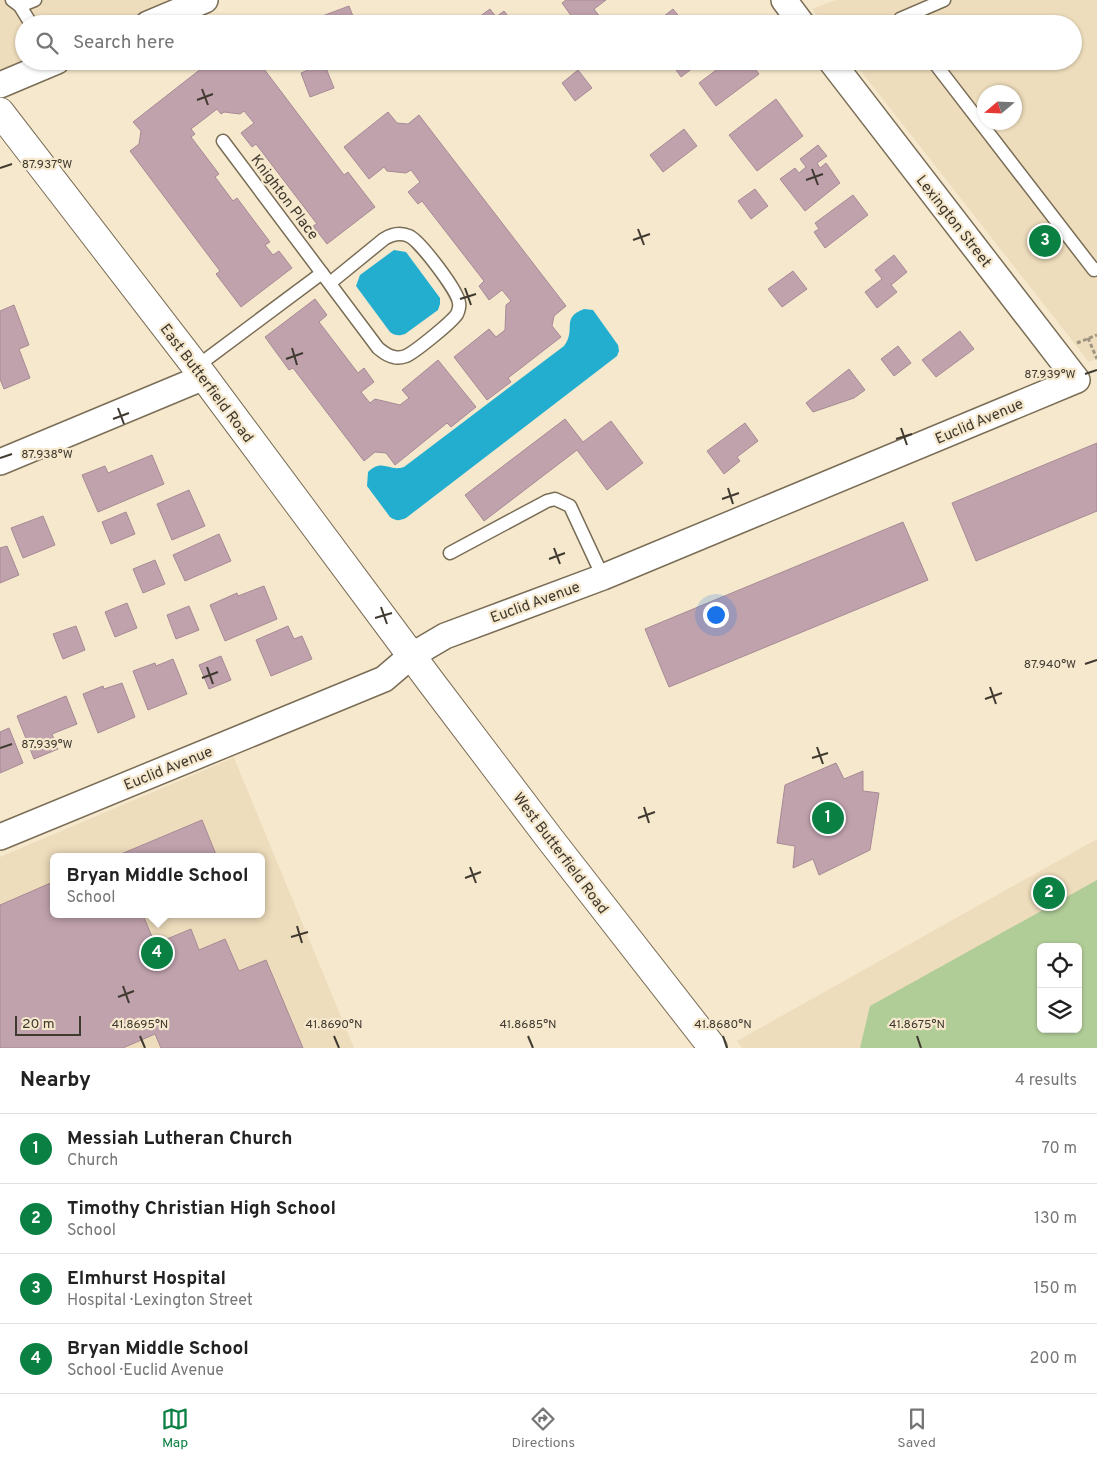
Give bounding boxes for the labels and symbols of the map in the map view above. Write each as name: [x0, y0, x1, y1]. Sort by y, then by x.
north arrow: [977, 85, 1022, 130]
street label: Knighton Place: [246, 152, 322, 244]
text: 87.937°W: [22, 157, 72, 173]
street label: Lexington Street: [911, 172, 995, 272]
pin: 3: [1029, 222, 1061, 260]
street label: East Butterfield Road: [155, 321, 257, 447]
text: 87.939°W: [1024, 367, 1076, 383]
street label: Euclid Avenue: [933, 395, 1027, 450]
text: 87.938°W: [21, 447, 73, 463]
street label: Euclid Avenue: [488, 578, 583, 628]
your location: [703, 602, 729, 628]
text: 87.940°W: [1024, 657, 1076, 673]
text: 87.939°W: [21, 737, 73, 753]
street label: Euclid Avenue: [121, 743, 216, 796]
street label: West Butterfield Road: [508, 789, 612, 918]
pin: 1: [812, 799, 844, 837]
pin: 2: [1033, 874, 1065, 912]
pin: 4: [141, 934, 173, 972]
scale bar: [15, 1013, 81, 1036]
text: 41.8695°N: [112, 1017, 168, 1033]
text: 41.8690°N: [306, 1017, 362, 1033]
text: 41.8685°N: [499, 1017, 557, 1033]
text: 41.8680°N: [694, 1017, 752, 1033]
text: 41.8675°N: [889, 1017, 945, 1033]

